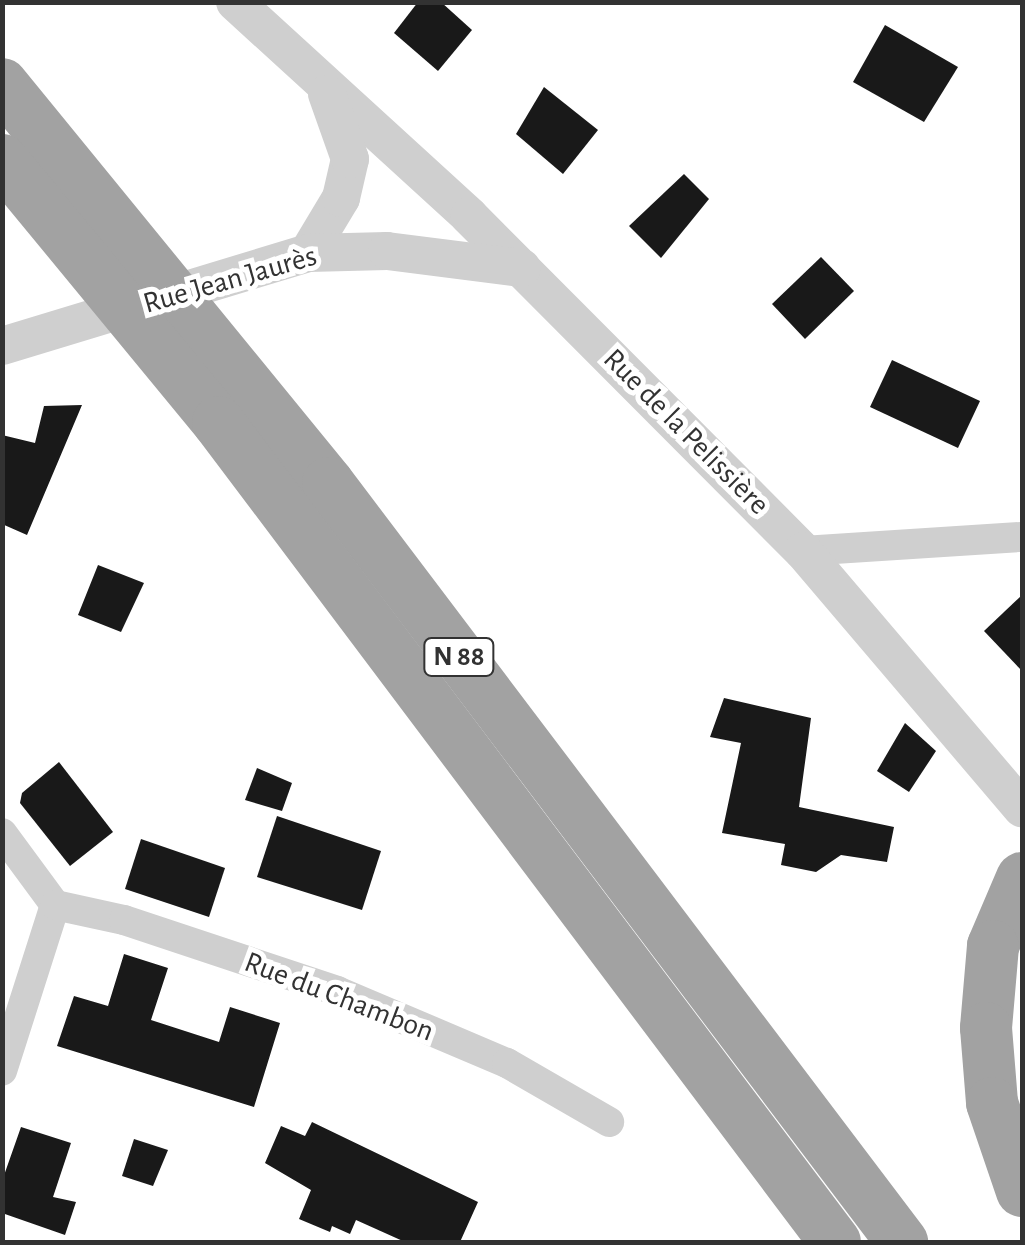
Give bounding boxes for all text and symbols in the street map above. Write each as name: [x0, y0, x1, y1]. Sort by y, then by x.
street label: Rue Jean Jaurès: [139, 238, 321, 322]
street label: Rue de la Pelissière: [595, 341, 777, 523]
road number: N 88: [422, 634, 496, 680]
street label: Rue du Chambon: [239, 944, 439, 1050]

